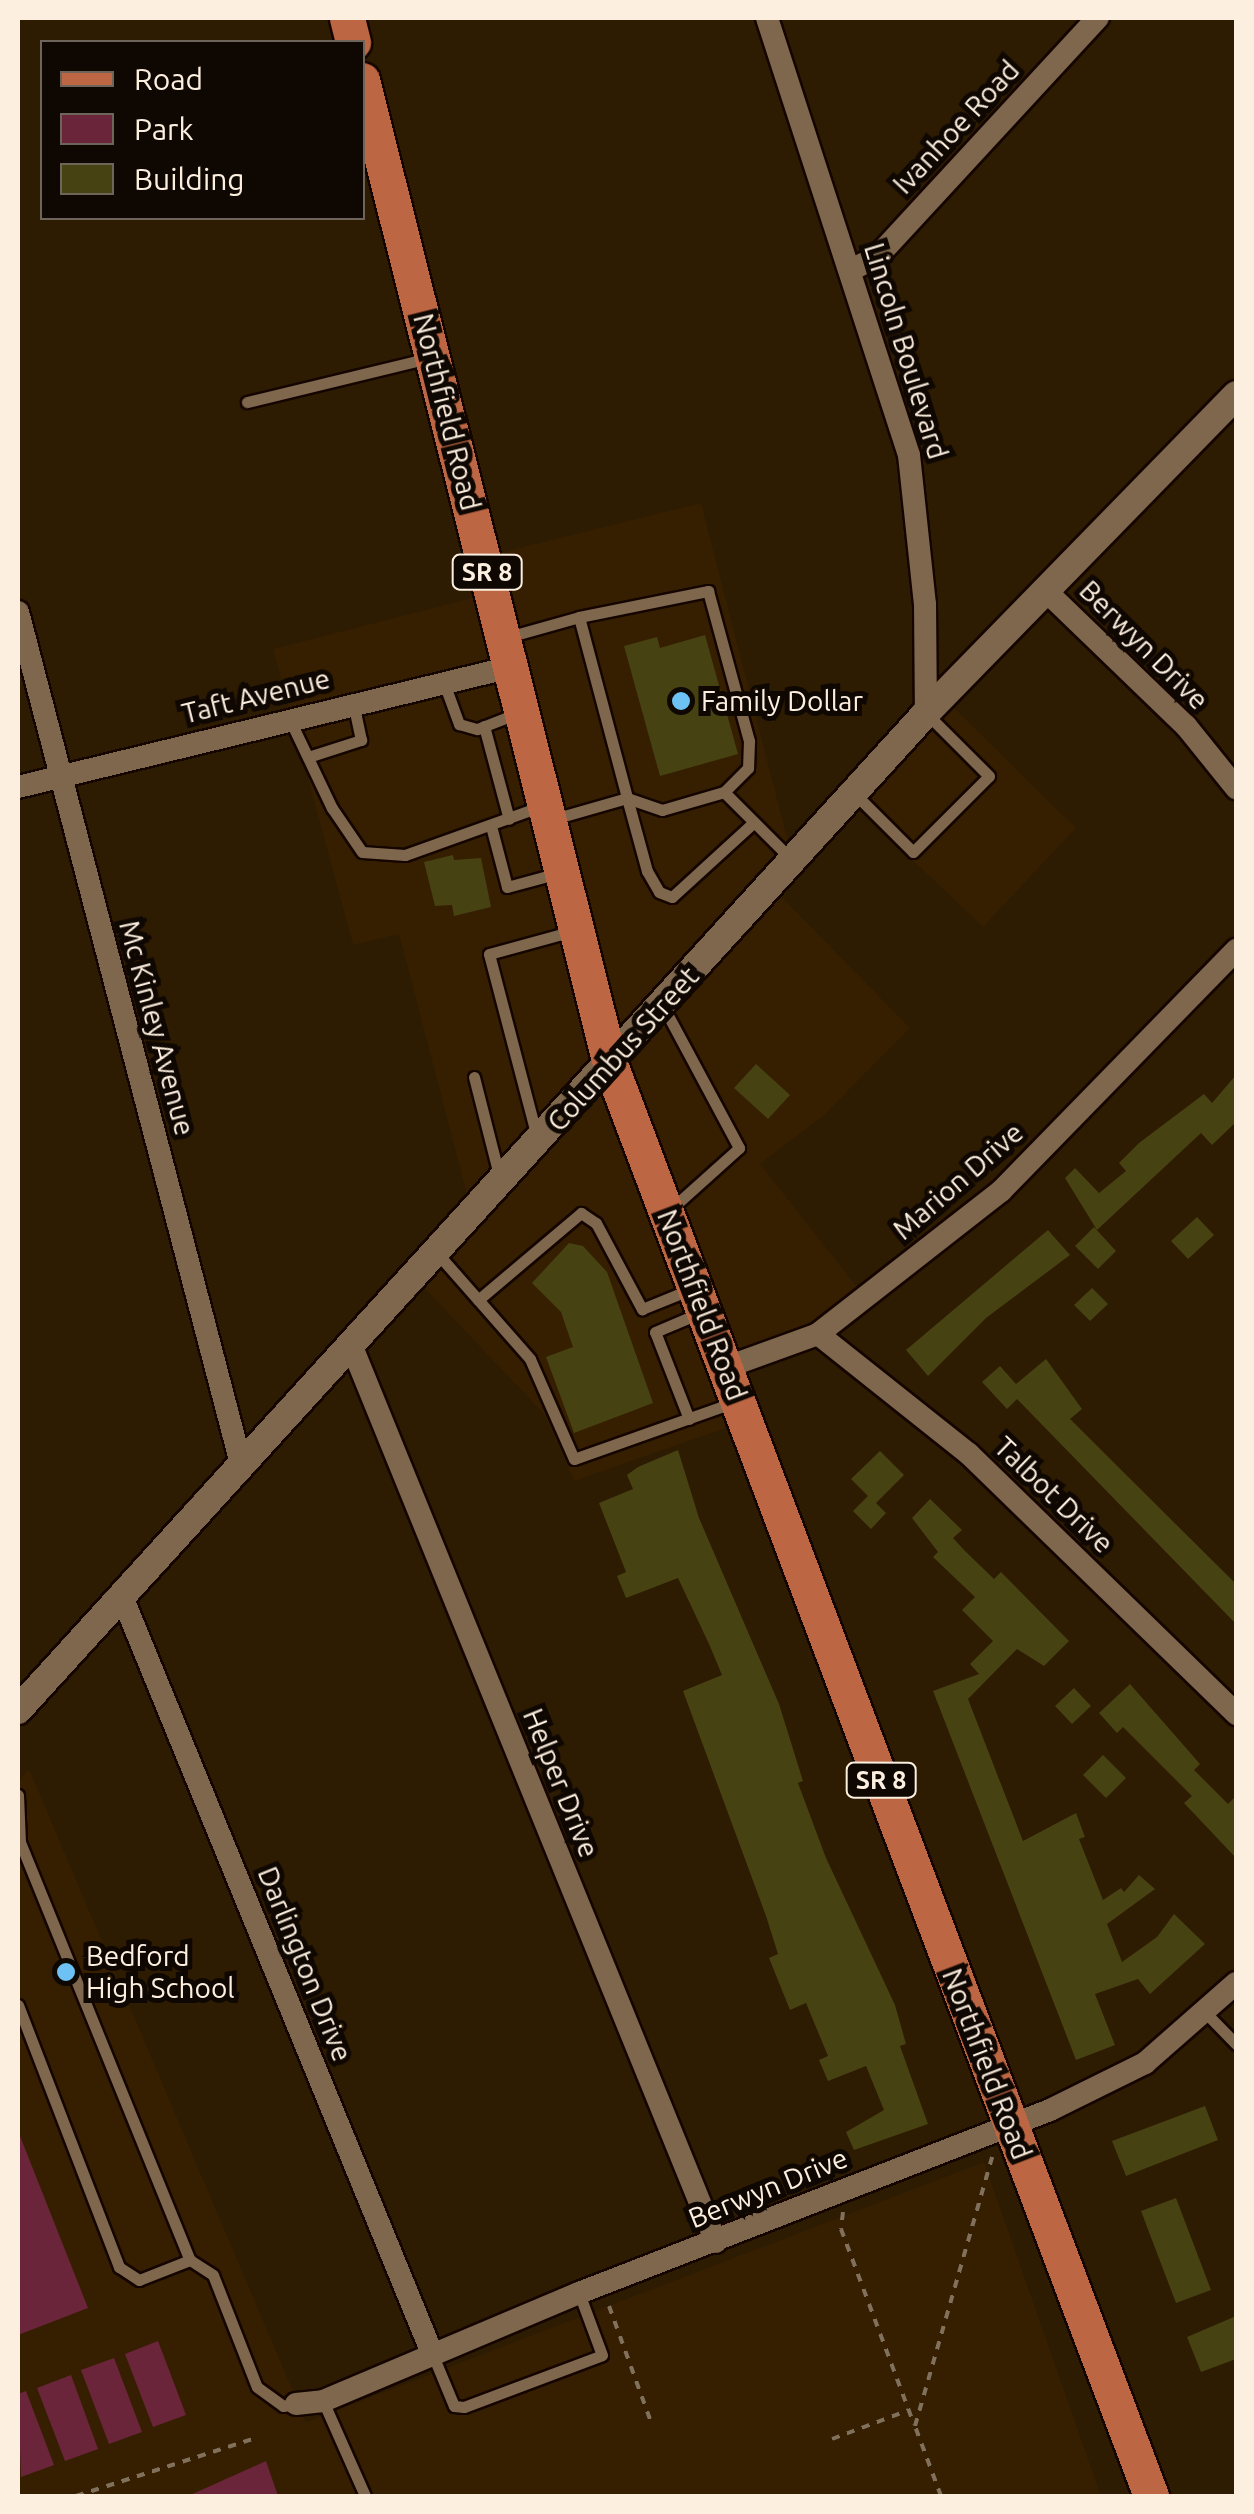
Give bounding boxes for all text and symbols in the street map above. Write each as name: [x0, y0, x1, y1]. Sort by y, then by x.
legend: [40, 40, 365, 220]
street label: Ivanhoe Road: [886, 53, 1026, 201]
text: Road: [134, 62, 203, 96]
text: Park: [134, 112, 194, 146]
text: Building: [134, 162, 245, 196]
street label: Lincoln Boulevard: [857, 239, 955, 463]
street label: Northfield Road: [406, 310, 488, 514]
road number: SR 8: [450, 552, 524, 592]
street label: Berwyn Drive: [1072, 573, 1216, 717]
street label: Taft Avenue: [179, 661, 333, 731]
place label: Family Dollar: [701, 684, 863, 718]
marker: Family Dollar: [670, 690, 692, 712]
street label: Mc Kinley Avenue: [112, 917, 202, 1139]
street label: Columbus Street: [540, 960, 706, 1138]
street label: Marion Drive: [886, 1115, 1030, 1247]
street label: Northfield Road: [650, 1205, 754, 1405]
street label: Talbot Drive: [987, 1430, 1121, 1560]
street label: Helper Drive: [516, 1704, 606, 1862]
road number: SR 8: [844, 1760, 918, 1800]
street label: Darlington Drive: [251, 1862, 359, 2066]
place label: Bedford High School: [86, 1939, 235, 2005]
marker: Bedford High School: [55, 1961, 77, 1983]
street label: Northfield Road: [935, 1964, 1039, 2164]
street label: Berwyn Drive: [683, 2141, 853, 2235]

